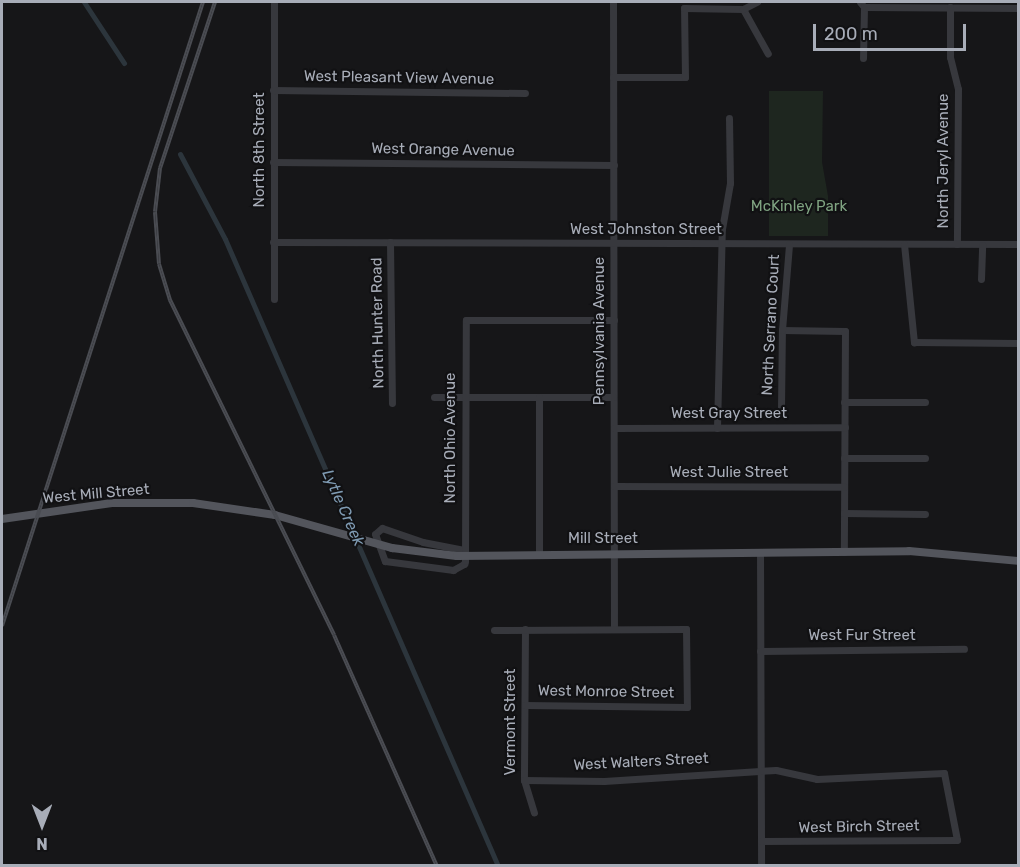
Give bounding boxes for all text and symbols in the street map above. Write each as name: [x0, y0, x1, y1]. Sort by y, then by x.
scale bar: [816, 12, 969, 50]
text: 200 m: [824, 23, 878, 45]
street label: West Pleasant View Avenue: [303, 67, 495, 89]
street label: North 8th Street: [251, 93, 269, 207]
street label: North Jeryl Avenue: [935, 93, 953, 229]
street label: West Orange Avenue: [371, 140, 515, 160]
park label: McKinley Park: [751, 198, 847, 216]
street label: West Johnston Street: [570, 221, 722, 239]
street label: North Serrano Court: [758, 254, 784, 396]
street label: North Hunter Road: [368, 257, 388, 389]
street label: Pennsylvania Avenue: [591, 257, 609, 405]
street label: North Ohio Avenue: [442, 372, 460, 504]
street label: West Gray Street: [671, 405, 787, 423]
street label: West Julie Street: [670, 464, 788, 482]
water label: Lytle Creek: [318, 467, 368, 549]
street label: West Mill Street: [42, 480, 150, 508]
street label: Mill Street: [568, 530, 638, 548]
street label: West Fur Street: [808, 627, 916, 645]
street label: Vermont Street: [502, 669, 520, 775]
street label: West Monroe Street: [538, 682, 674, 702]
street label: West Walters Street: [573, 749, 709, 775]
north arrow: [12, 795, 72, 855]
street label: West Birch Street: [798, 817, 920, 837]
text: N: [36, 834, 48, 853]

